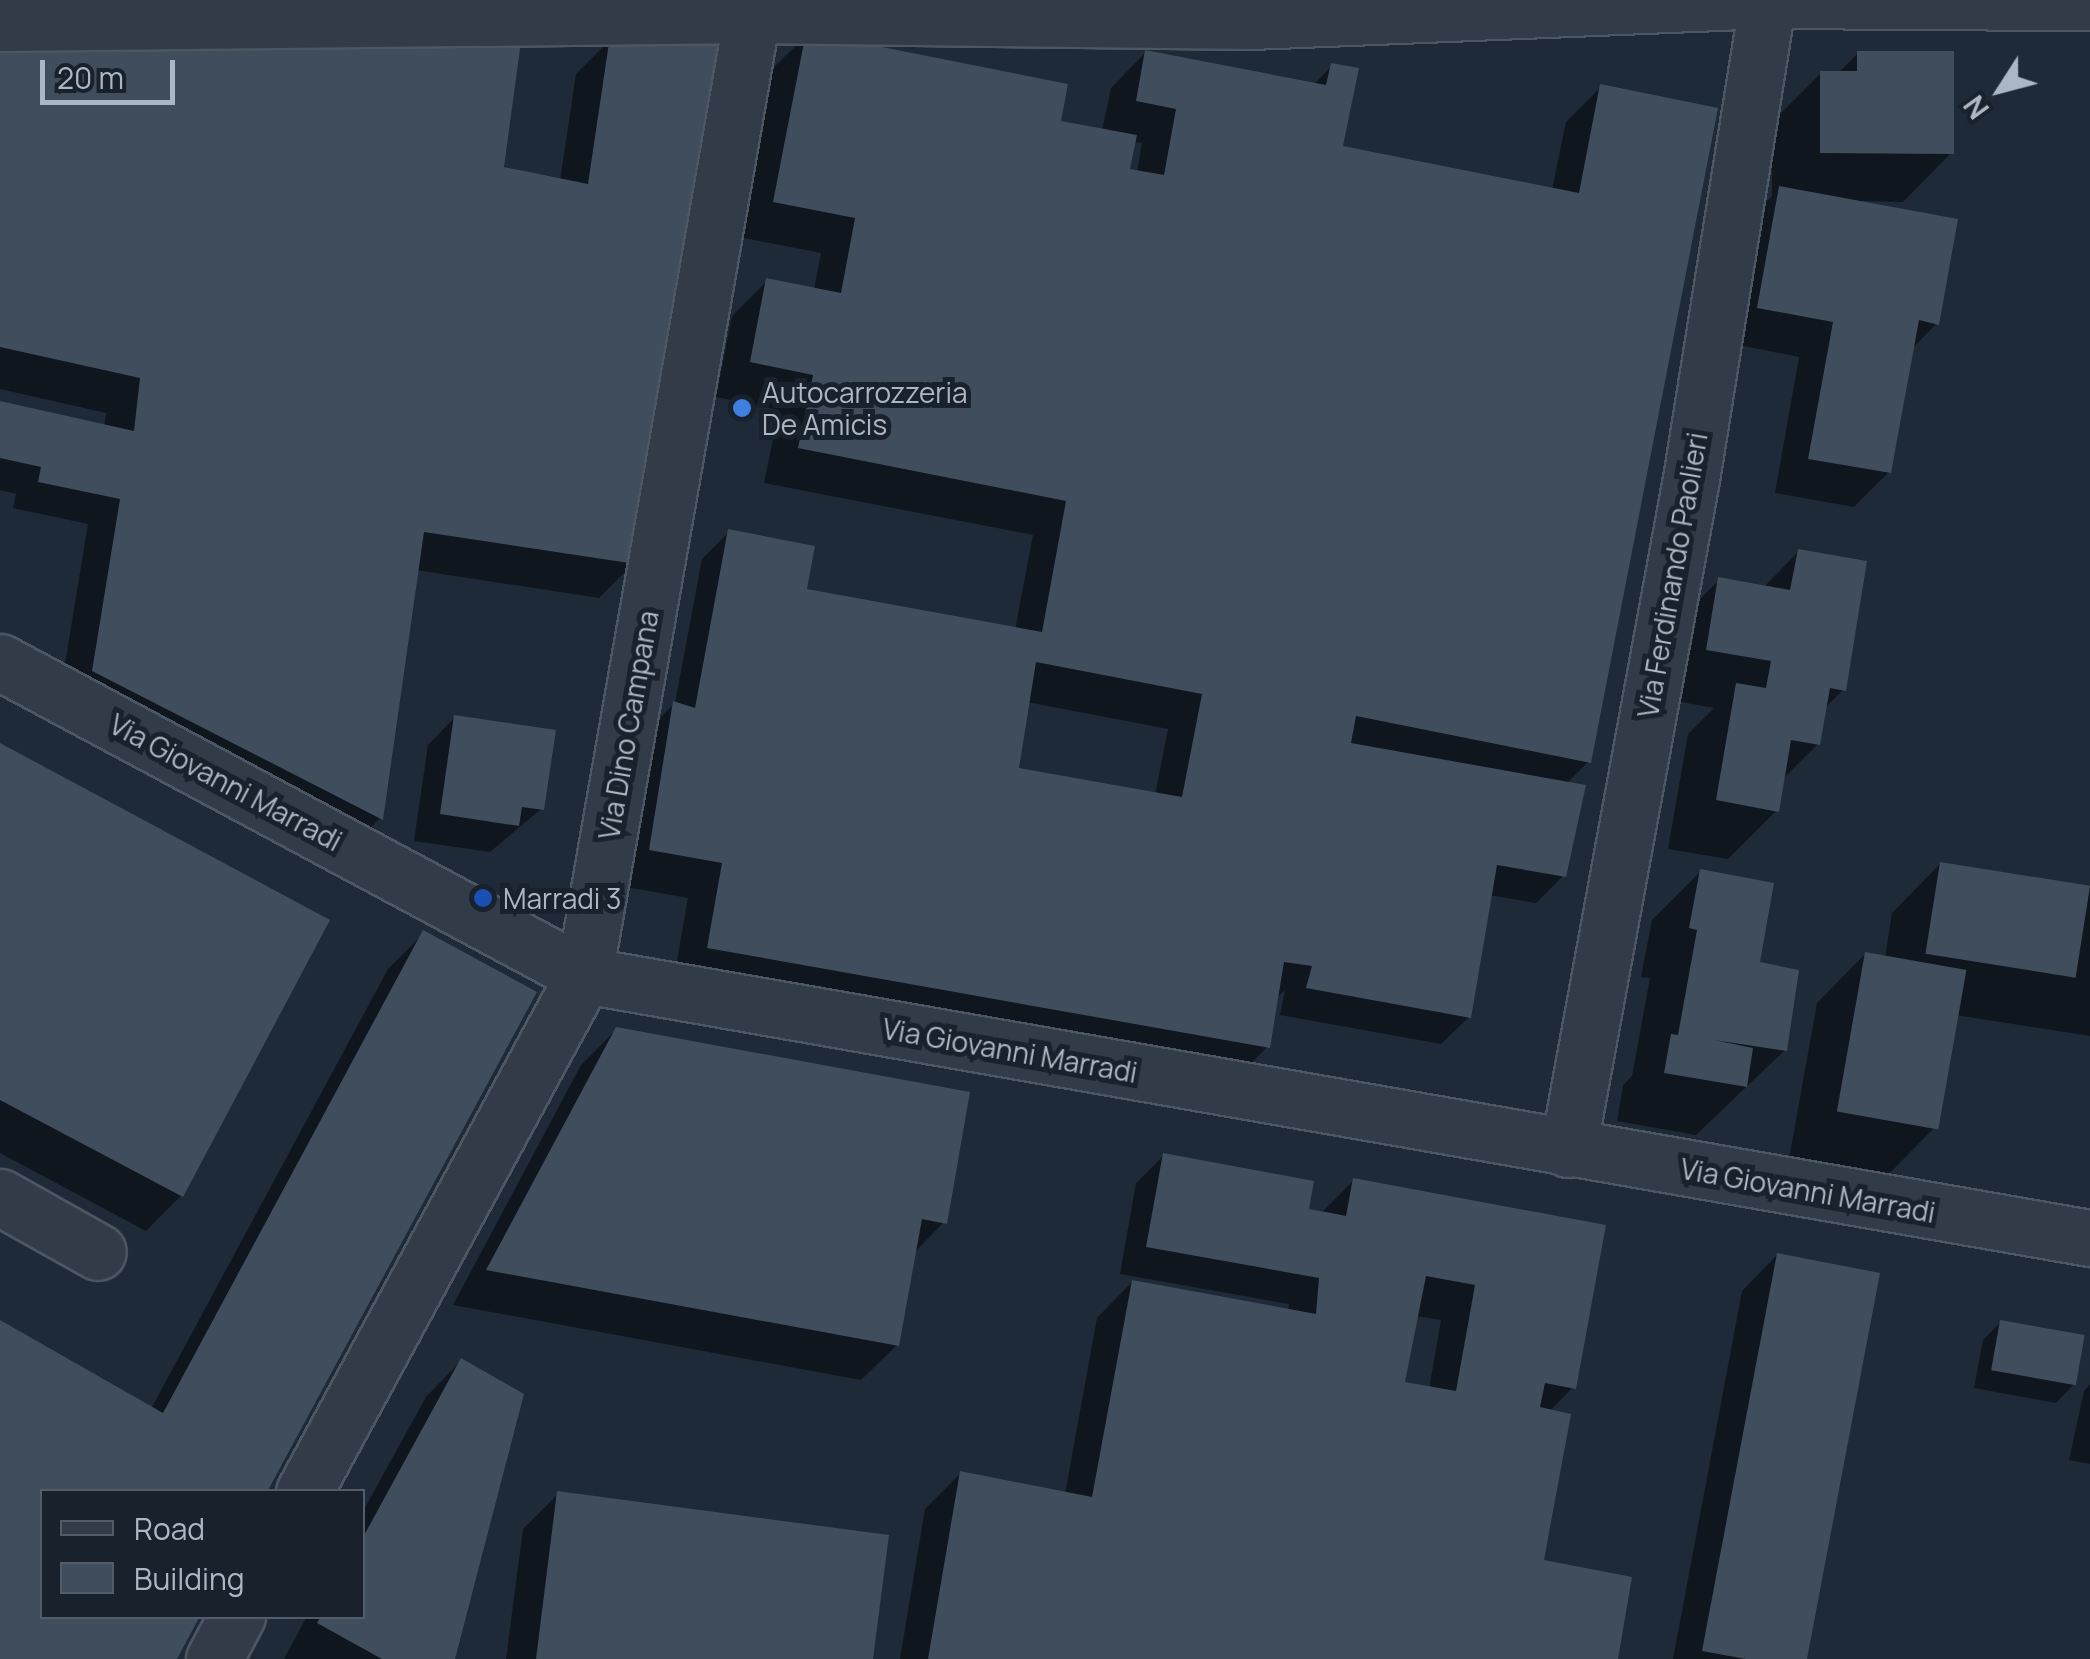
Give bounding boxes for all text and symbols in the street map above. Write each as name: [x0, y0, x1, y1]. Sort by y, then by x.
scale bar: [45, 40, 180, 102]
north arrow: [1950, 40, 2050, 140]
text: 20 m: [57, 57, 124, 98]
text: N: [1954, 88, 1997, 127]
place label: Autocarrozzeria De Amicis: [762, 375, 968, 441]
marker: Autocarrozzeria De Amicis: [731, 397, 753, 419]
street label: Via Ferdinando Paolieri: [1630, 430, 1714, 720]
street label: Via Dino Campana: [591, 608, 665, 842]
street label: Via Giovanni Marradi: [104, 707, 348, 857]
place label: Marradi 3: [503, 881, 621, 915]
marker: Marradi 3: [472, 887, 494, 909]
street label: Via Giovanni Marradi: [880, 1011, 1140, 1089]
street label: Via Giovanni Marradi: [1678, 1151, 1938, 1229]
legend: [40, 1489, 365, 1619]
text: Road: [134, 1508, 205, 1549]
text: Building: [134, 1558, 245, 1599]

